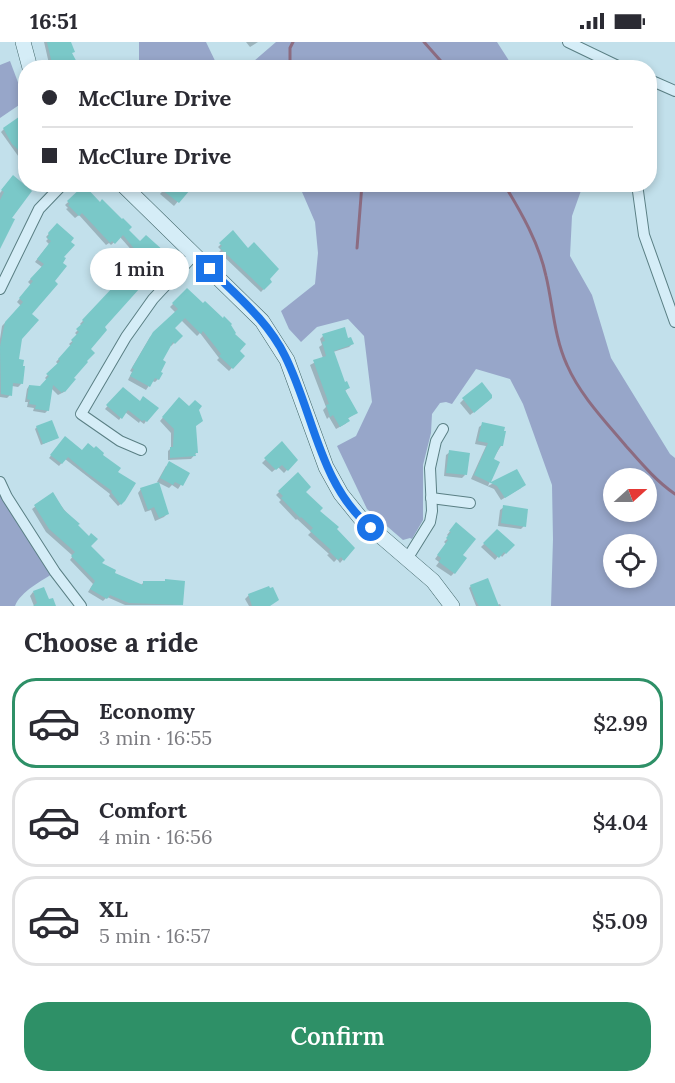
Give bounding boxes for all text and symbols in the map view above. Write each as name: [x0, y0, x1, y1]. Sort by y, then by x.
text: 16:51: [30, 7, 78, 35]
text: McClure Drive: [78, 84, 231, 112]
text: McClure Drive: [78, 142, 231, 170]
callout: 1 min: [90, 248, 189, 290]
route end: [196, 255, 223, 282]
text: 1 min: [114, 256, 165, 281]
north arrow: [603, 468, 657, 522]
map controls: [603, 468, 657, 588]
route start: [357, 514, 384, 541]
button: locate: [603, 534, 657, 588]
text: Choose a ride: [24, 625, 198, 659]
icon: car: [27, 696, 81, 750]
text: Economy: [99, 697, 195, 725]
text: $2.99: [593, 709, 648, 737]
text: 3 min · 16:55: [99, 725, 212, 750]
icon: car: [27, 795, 81, 849]
text: Comfort: [99, 796, 187, 824]
text: $4.04: [593, 808, 648, 836]
text: 4 min · 16:56: [99, 824, 213, 849]
icon: car: [27, 894, 81, 948]
text: XL: [99, 895, 128, 923]
text: $5.09: [592, 907, 648, 935]
text: 5 min · 16:57: [99, 923, 210, 948]
button: Confirm: [24, 1002, 651, 1071]

